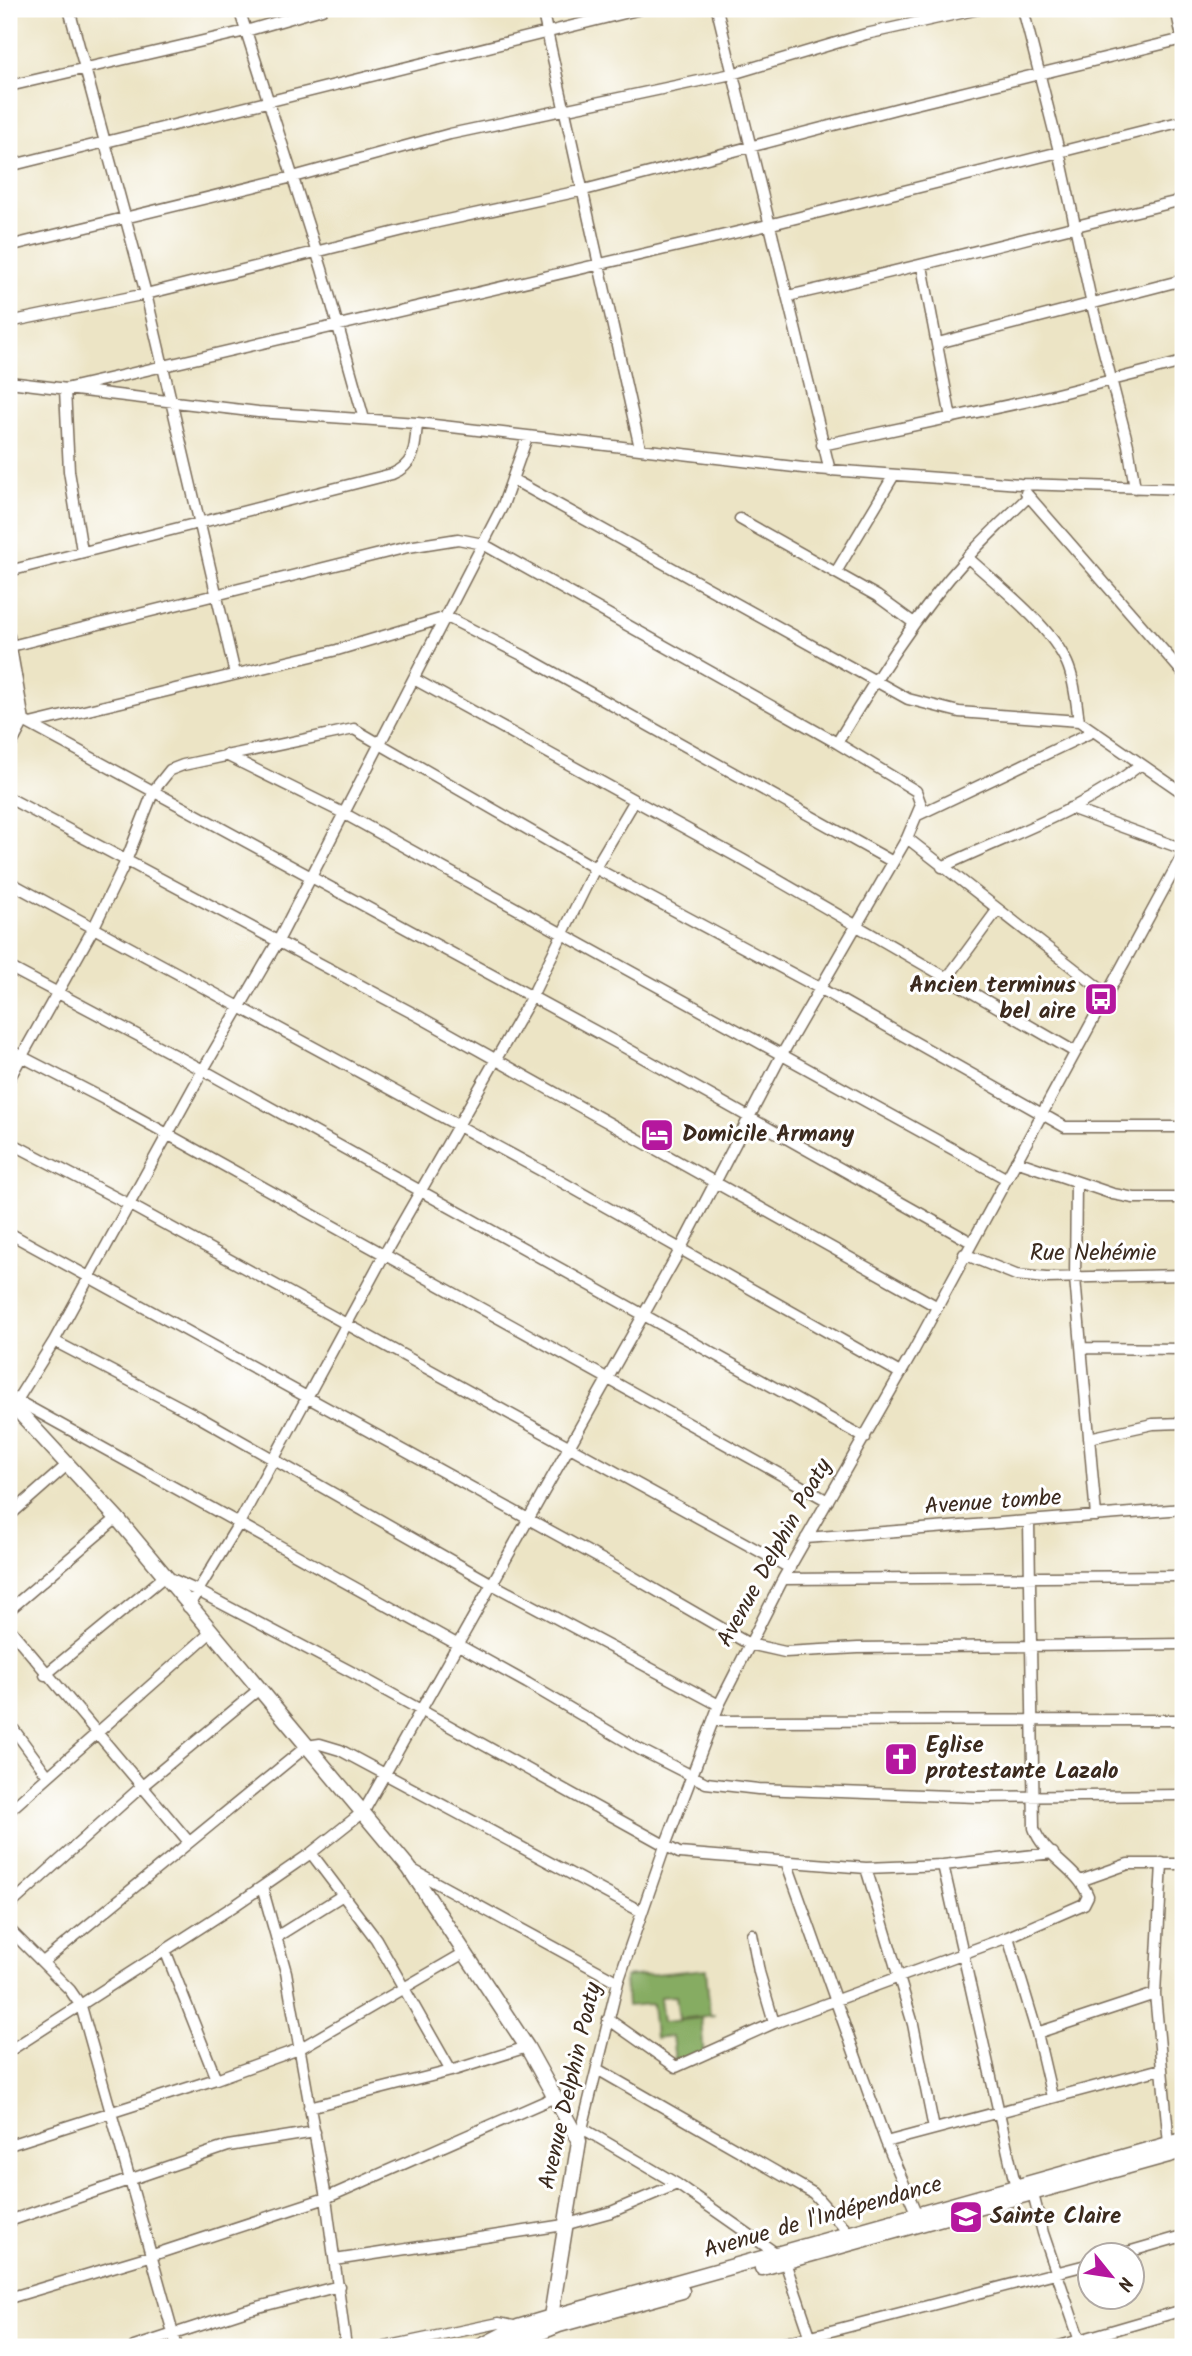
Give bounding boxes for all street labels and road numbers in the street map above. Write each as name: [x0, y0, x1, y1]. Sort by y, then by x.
street label: Rue Nehémie: [1030, 1236, 1156, 1272]
street label: Avenue Delphin Poaty: [708, 1452, 842, 1654]
street label: Avenue tombe: [923, 1480, 1063, 1526]
street label: Avenue Delphin Poaty: [530, 1979, 612, 2193]
street label: Avenue de l'Indépendance: [700, 2167, 946, 2269]

